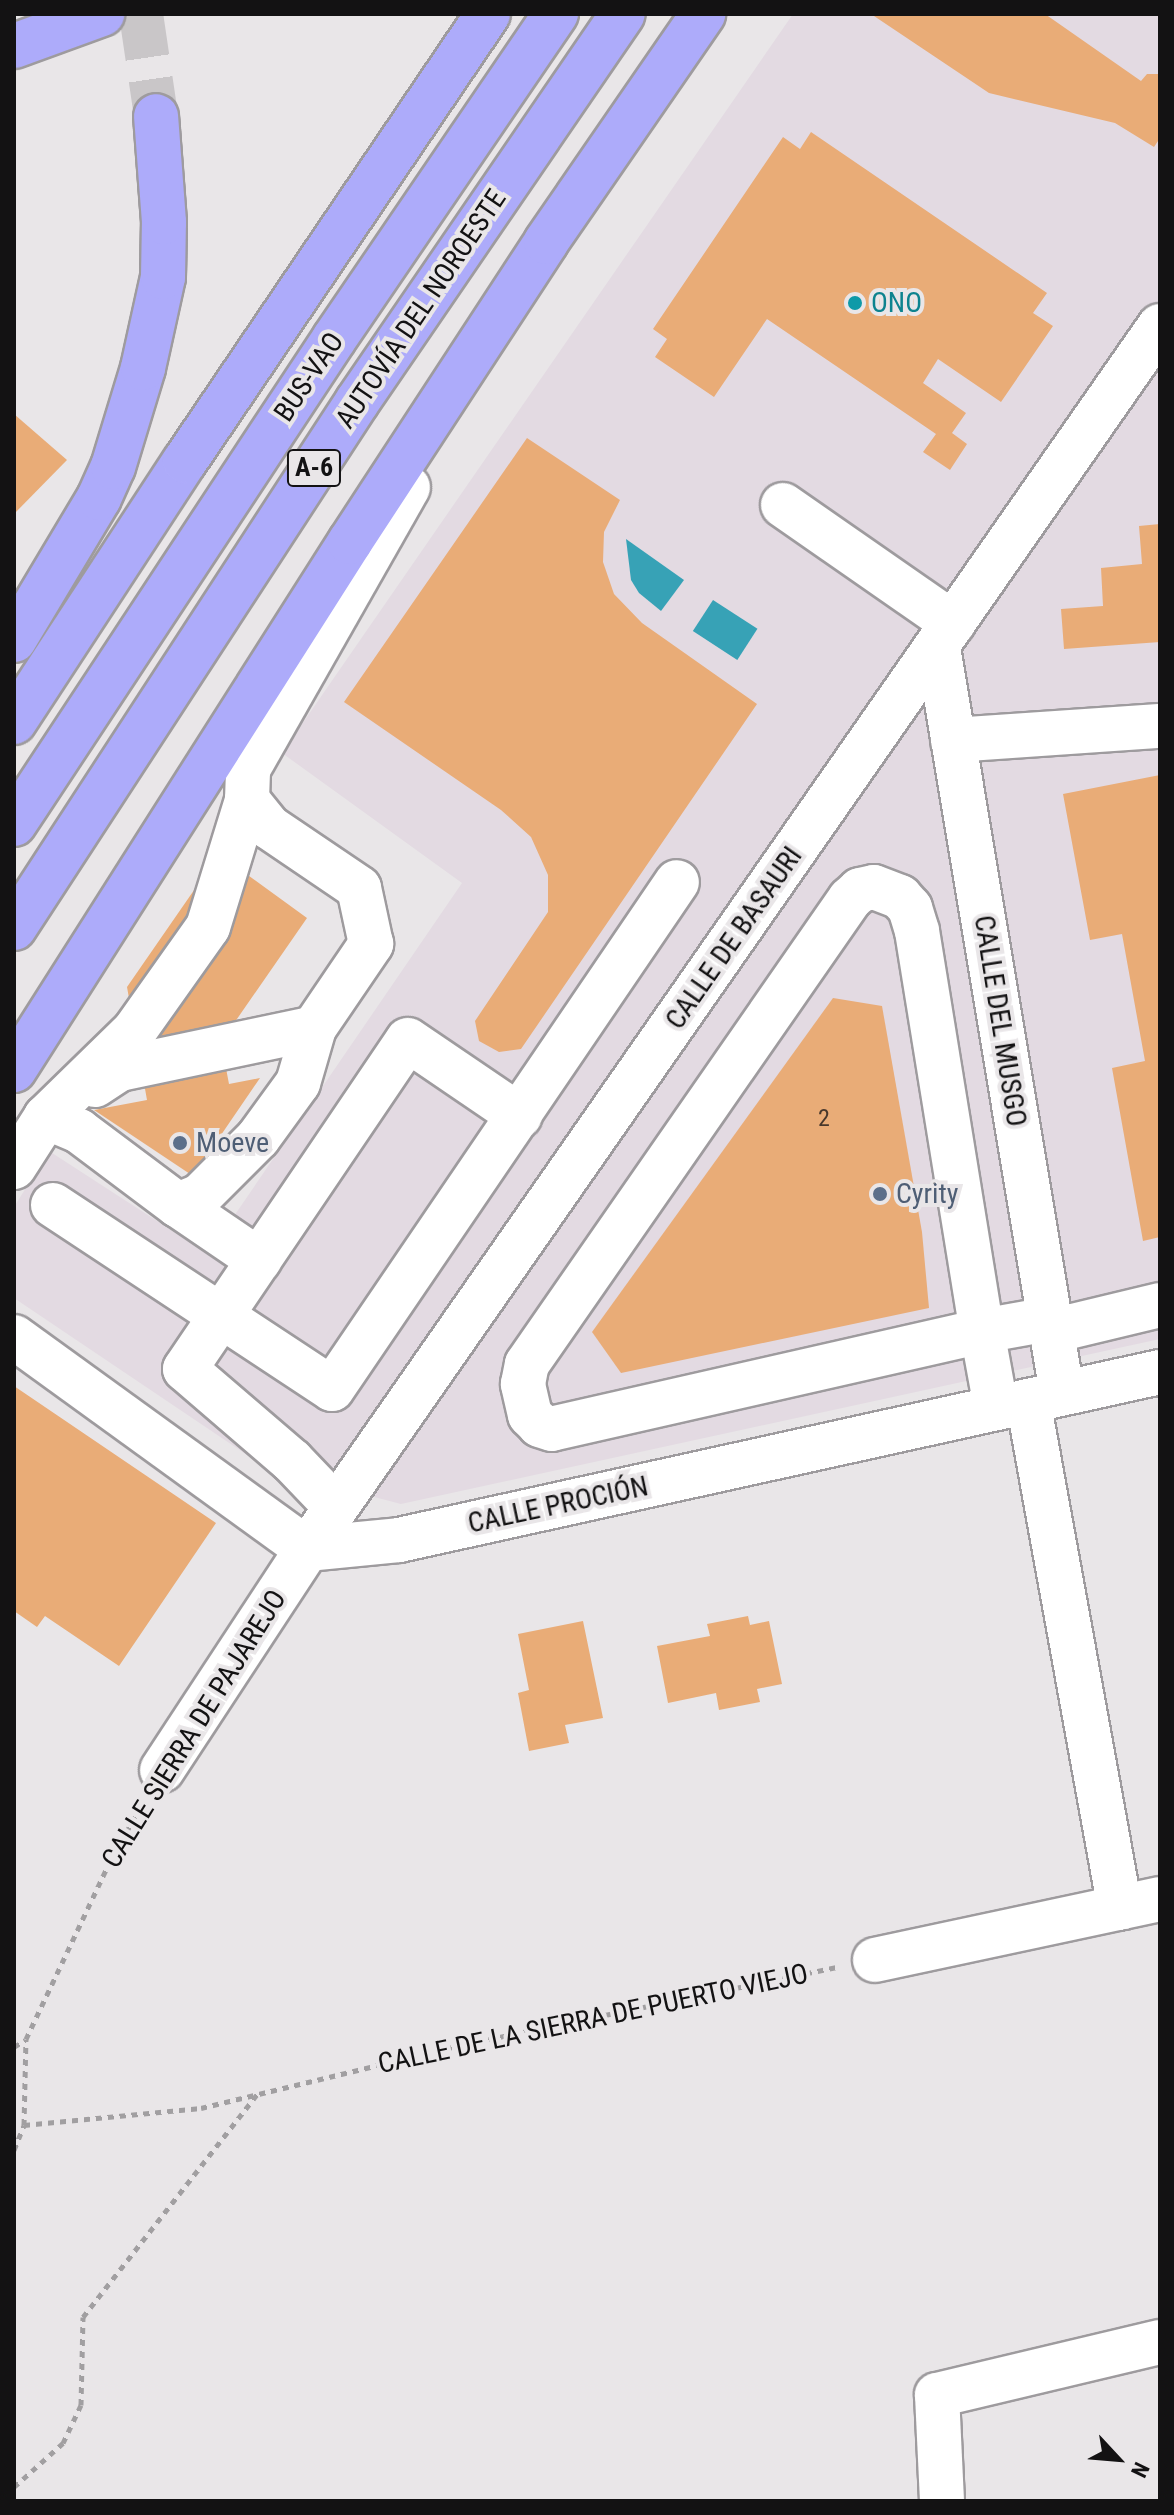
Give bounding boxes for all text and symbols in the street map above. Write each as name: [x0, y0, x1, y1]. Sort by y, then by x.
street label: AUTOVÍA DEL NOROESTE: [329, 183, 513, 435]
place label: ONO: [871, 286, 922, 320]
marker: ONO: [846, 294, 864, 312]
street label: BUS-VAO: [267, 326, 351, 428]
road number: A-6: [286, 446, 342, 490]
street label: CALLE DE BASAURI: [659, 840, 809, 1036]
street label: CALLE DEL MUSGO: [967, 913, 1033, 1129]
house number: 2: [818, 1105, 830, 1133]
place label: Moeve: [196, 1126, 269, 1160]
marker: Moeve: [171, 1134, 189, 1152]
place label: Cyrity: [896, 1177, 958, 1211]
marker: Cyrity: [871, 1185, 889, 1203]
street label: CALLE PROCIÓN: [465, 1470, 651, 1540]
street label: CALLE SIERRA DE PAJAREJO: [95, 1584, 293, 1874]
street label: CALLE DE LA SIERRA DE PUERTO VIEJO: [375, 1957, 811, 2081]
north arrow: [1078, 2419, 1158, 2499]
text: N: [1126, 2458, 1154, 2481]

